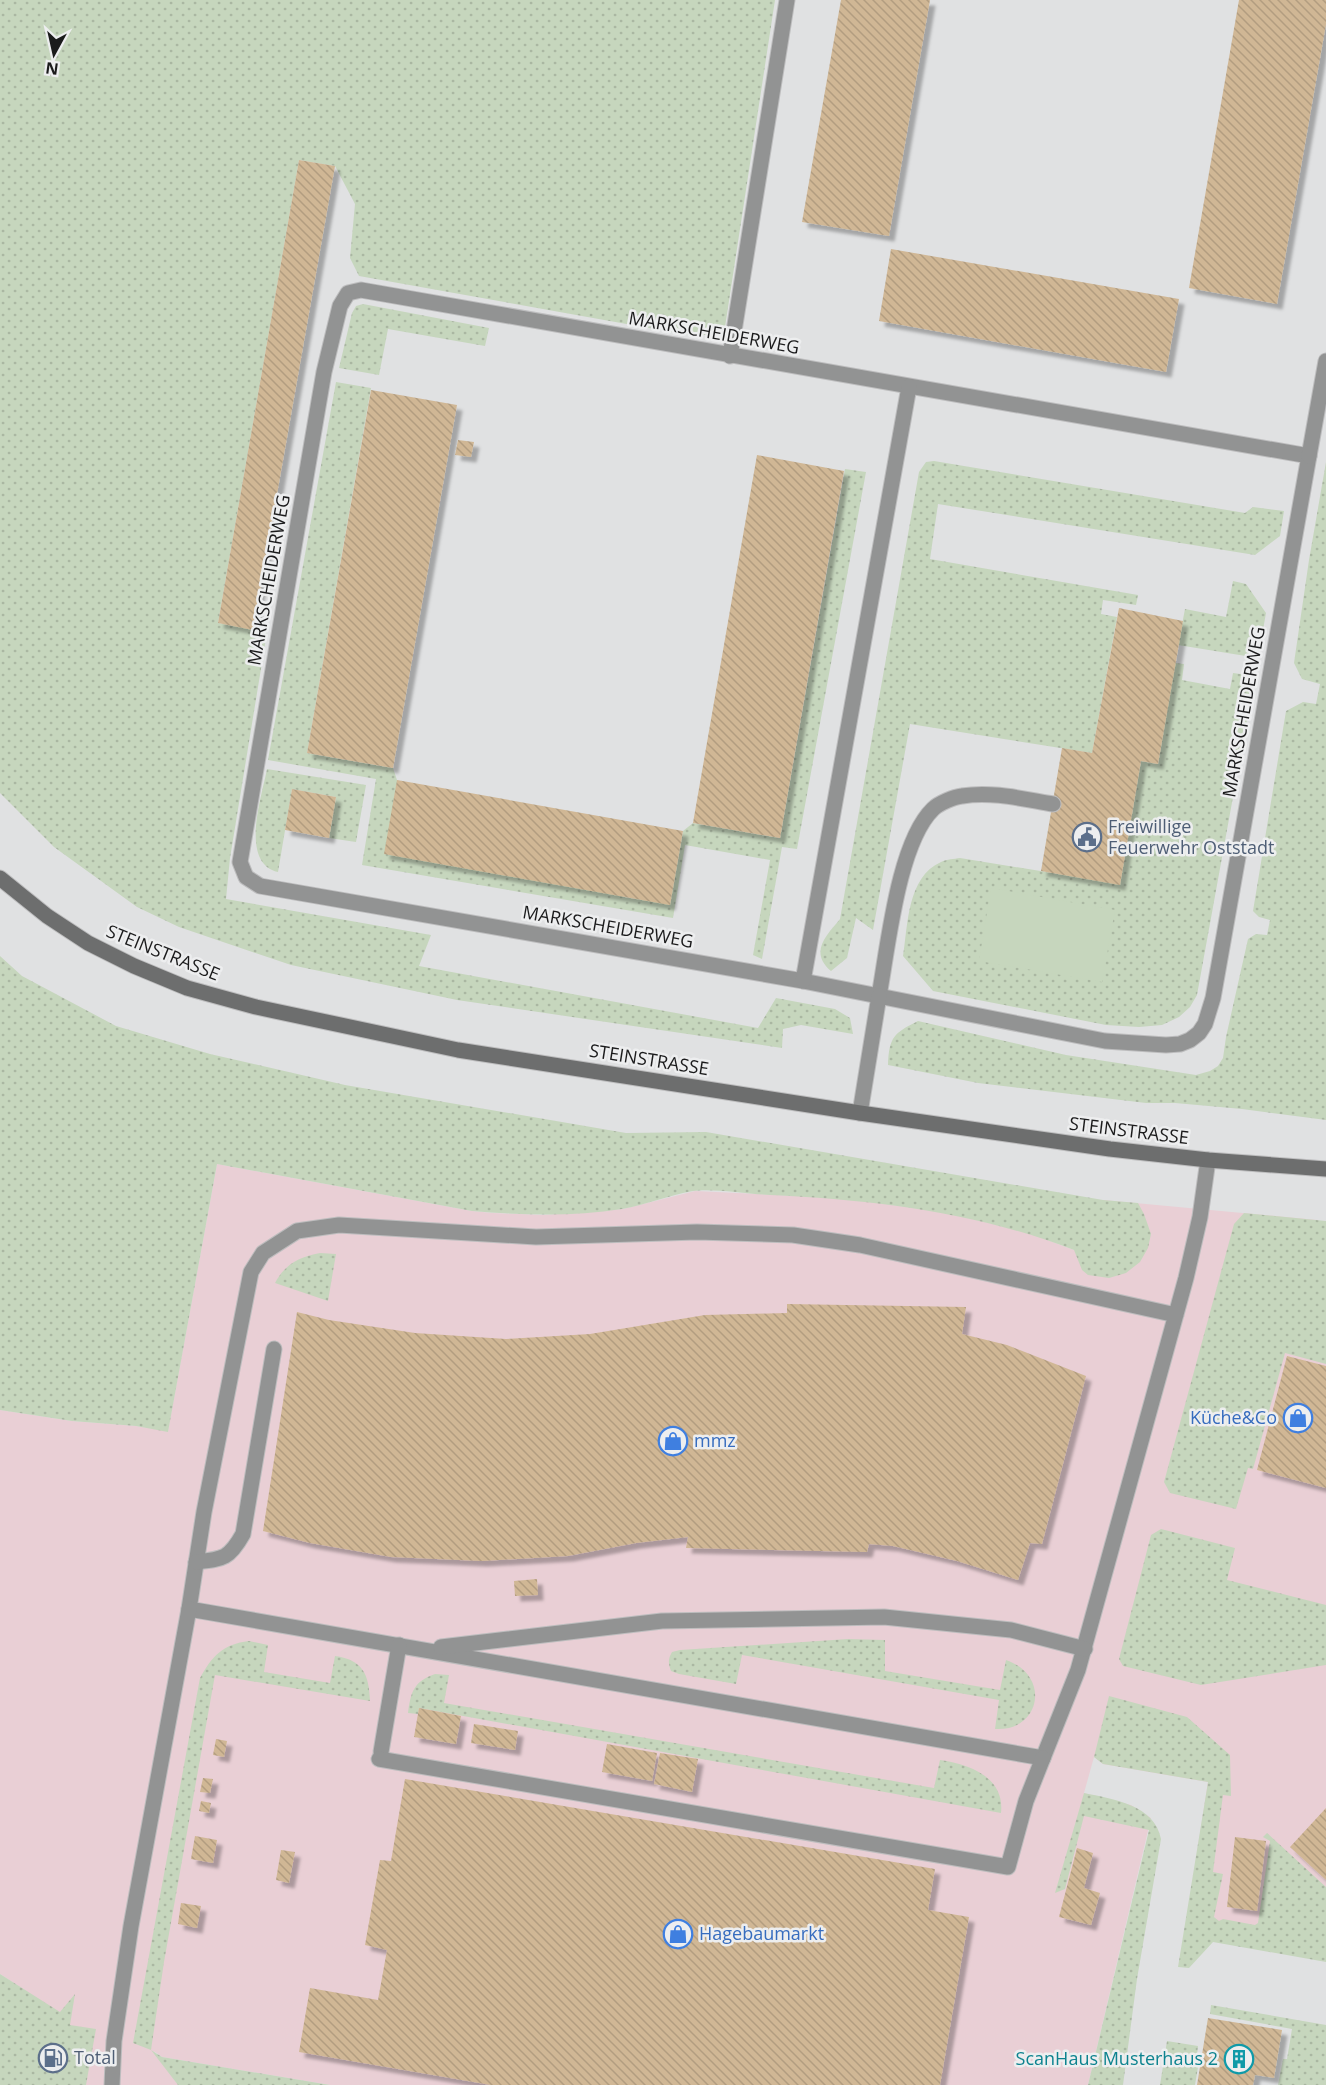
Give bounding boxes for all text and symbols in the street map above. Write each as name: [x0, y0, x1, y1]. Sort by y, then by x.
north arrow: [24, 24, 84, 84]
text: N: [44, 57, 60, 81]
street label: MARKSCHEIDERWEG: [627, 305, 801, 359]
street label: MARKSCHEIDERWEG: [241, 493, 295, 667]
street label: MARKSCHEIDERWEG: [1216, 625, 1270, 799]
place label: Freiwillige Feuerwehr Oststadt: [1108, 814, 1274, 859]
public building icon: Freiwillige Feuerwehr Oststadt: [1071, 821, 1103, 853]
street label: MARKSCHEIDERWEG: [521, 899, 695, 953]
street label: STEINSTRASSE: [103, 918, 224, 986]
street label: STEINSTRASSE: [588, 1038, 710, 1080]
street label: STEINSTRASSE: [1068, 1111, 1190, 1149]
shop icon: Küche&Co: [1282, 1402, 1314, 1434]
place label: Küche&Co: [1190, 1405, 1277, 1429]
shop icon: mmz: [657, 1425, 689, 1457]
place label: mmz: [694, 1428, 736, 1452]
shop icon: Hagebaumarkt: [662, 1918, 694, 1950]
place label: Hagebaumarkt: [699, 1921, 824, 1945]
fuel station icon: Total: [37, 2042, 69, 2074]
building icon: ScanHaus Musterhaus 2: [1223, 2043, 1255, 2075]
place label: Total: [74, 2045, 116, 2069]
place label: ScanHaus Musterhaus 2: [1016, 2046, 1218, 2070]

